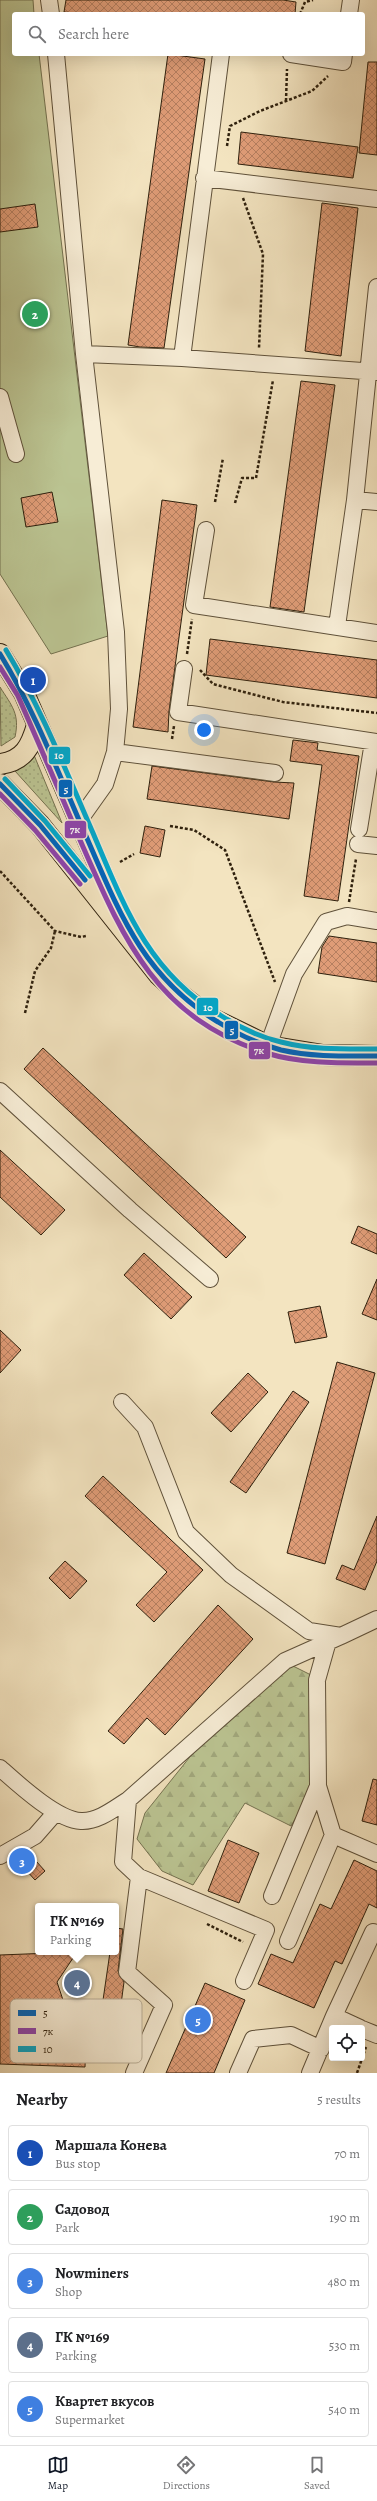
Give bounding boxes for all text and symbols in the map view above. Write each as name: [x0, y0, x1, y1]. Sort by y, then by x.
search box: [12, 12, 365, 56]
icon: search: [26, 23, 48, 45]
text: Search here: [58, 24, 129, 44]
pin: 2: [22, 299, 48, 329]
pin: 1: [20, 665, 46, 695]
your location: [194, 720, 214, 740]
line badge: 10: [48, 746, 71, 765]
text: 10: [54, 748, 64, 763]
line badge: 5: [58, 779, 73, 798]
text: 5: [64, 782, 69, 797]
line badge: 7к: [64, 820, 87, 839]
text: 7к: [70, 822, 80, 837]
line badge: 10: [196, 997, 219, 1016]
text: 10: [203, 1000, 213, 1015]
line badge: 5: [224, 1020, 239, 1040]
text: 5: [230, 1023, 235, 1038]
line badge: 7к: [248, 1041, 271, 1060]
text: 7к: [254, 1043, 264, 1058]
pin: 3: [9, 1846, 35, 1876]
popup: [35, 1903, 119, 1955]
text: ГК №169: [50, 1911, 104, 1931]
text: Parking: [50, 1931, 92, 1948]
pin: 4: [64, 1968, 90, 1998]
legend: [10, 1999, 142, 2063]
pin: 5: [185, 2005, 211, 2035]
text: 5: [43, 2006, 48, 2021]
text: 7к: [43, 2024, 54, 2039]
map controls: [329, 2025, 365, 2061]
button: locate: [329, 2025, 365, 2061]
text: 10: [43, 2042, 53, 2057]
text: Nearby: [16, 2088, 67, 2111]
text: 5 results: [317, 2091, 361, 2108]
text: Маршала Конева: [55, 2135, 167, 2155]
text: 1: [28, 2145, 32, 2162]
text: 70 m: [334, 2145, 360, 2162]
text: Bus stop: [55, 2155, 100, 2172]
text: Садовод: [55, 2199, 109, 2219]
text: 2: [27, 2209, 33, 2226]
text: 190 m: [329, 2209, 360, 2226]
text: Park: [55, 2219, 79, 2236]
text: Nowminers: [55, 2263, 129, 2283]
text: 3: [27, 2273, 33, 2290]
text: 480 m: [327, 2273, 360, 2290]
text: Shop: [55, 2283, 82, 2300]
text: ГК №169: [55, 2327, 109, 2347]
text: 4: [27, 2337, 33, 2354]
text: 530 m: [329, 2337, 360, 2354]
text: Parking: [55, 2347, 97, 2364]
text: Квартет вкусов: [55, 2391, 154, 2411]
text: 5: [27, 2401, 33, 2418]
text: 540 m: [328, 2401, 360, 2418]
text: Supermarket: [55, 2411, 125, 2428]
tab: Map: [47, 2454, 69, 2493]
tab: Directions: [163, 2454, 210, 2493]
tab: Saved: [304, 2454, 330, 2493]

